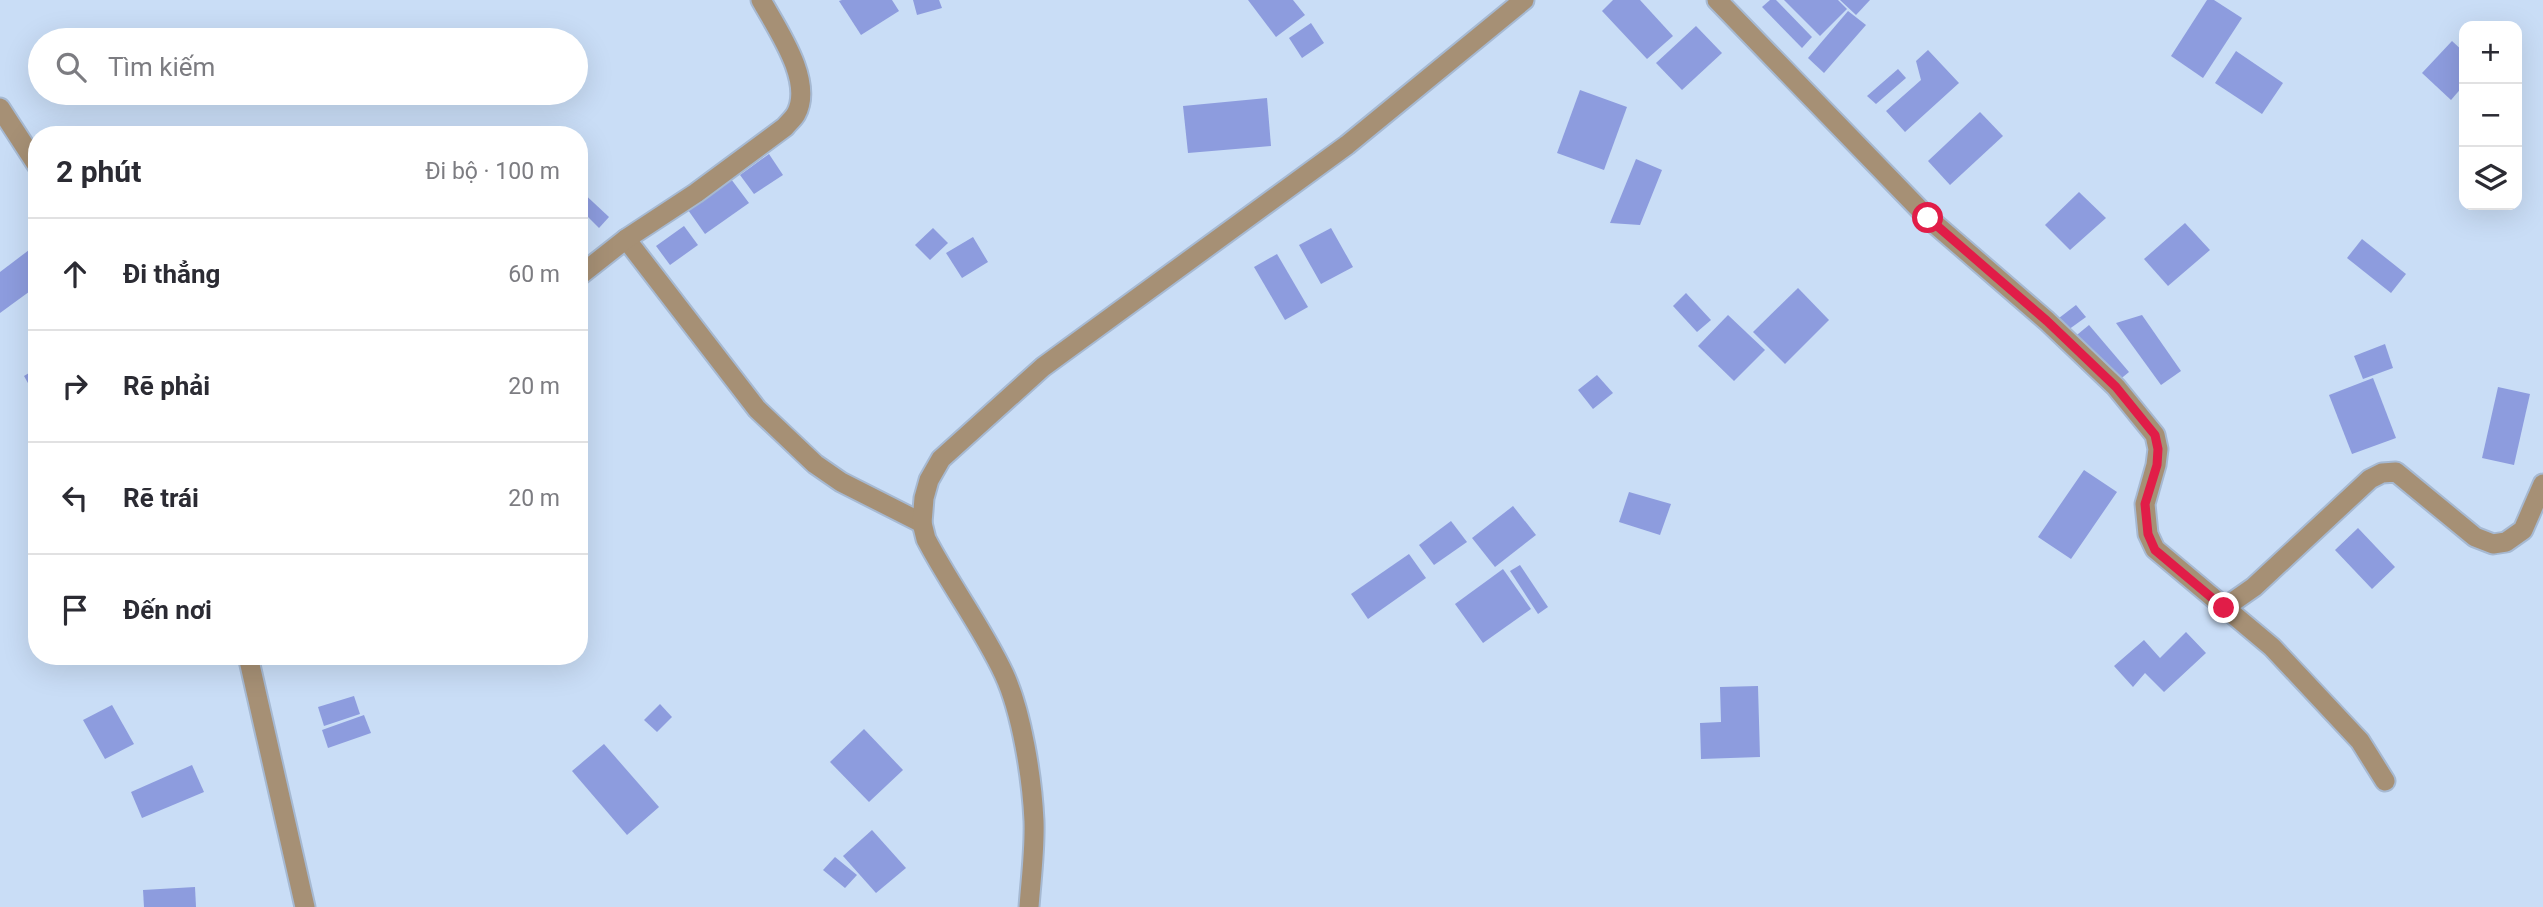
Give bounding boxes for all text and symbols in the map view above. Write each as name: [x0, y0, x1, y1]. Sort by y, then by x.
map controls: [2459, 21, 2522, 210]
button: +: [2459, 21, 2522, 84]
search box: [28, 28, 588, 105]
icon: search: [52, 48, 90, 86]
text: Tìm kiếm: [108, 52, 215, 82]
button: −: [2459, 84, 2522, 147]
button: layers: [2459, 147, 2522, 210]
text: 2 phút: [56, 154, 141, 189]
text: Đi bộ · 100 m: [425, 158, 560, 185]
route start: [1912, 202, 1943, 233]
icon: ahead: [56, 255, 94, 293]
text: Đi thẳng: [123, 259, 220, 289]
text: 60 m: [508, 261, 560, 288]
icon: right: [56, 367, 94, 405]
text: Rẽ phải: [123, 371, 210, 401]
text: 20 m: [508, 373, 560, 400]
icon: left: [56, 479, 94, 517]
text: Rẽ trái: [123, 483, 199, 513]
text: 20 m: [508, 485, 560, 512]
icon: arrive: [56, 591, 94, 629]
route end: [2208, 592, 2239, 623]
text: Đến nơi: [123, 595, 212, 625]

